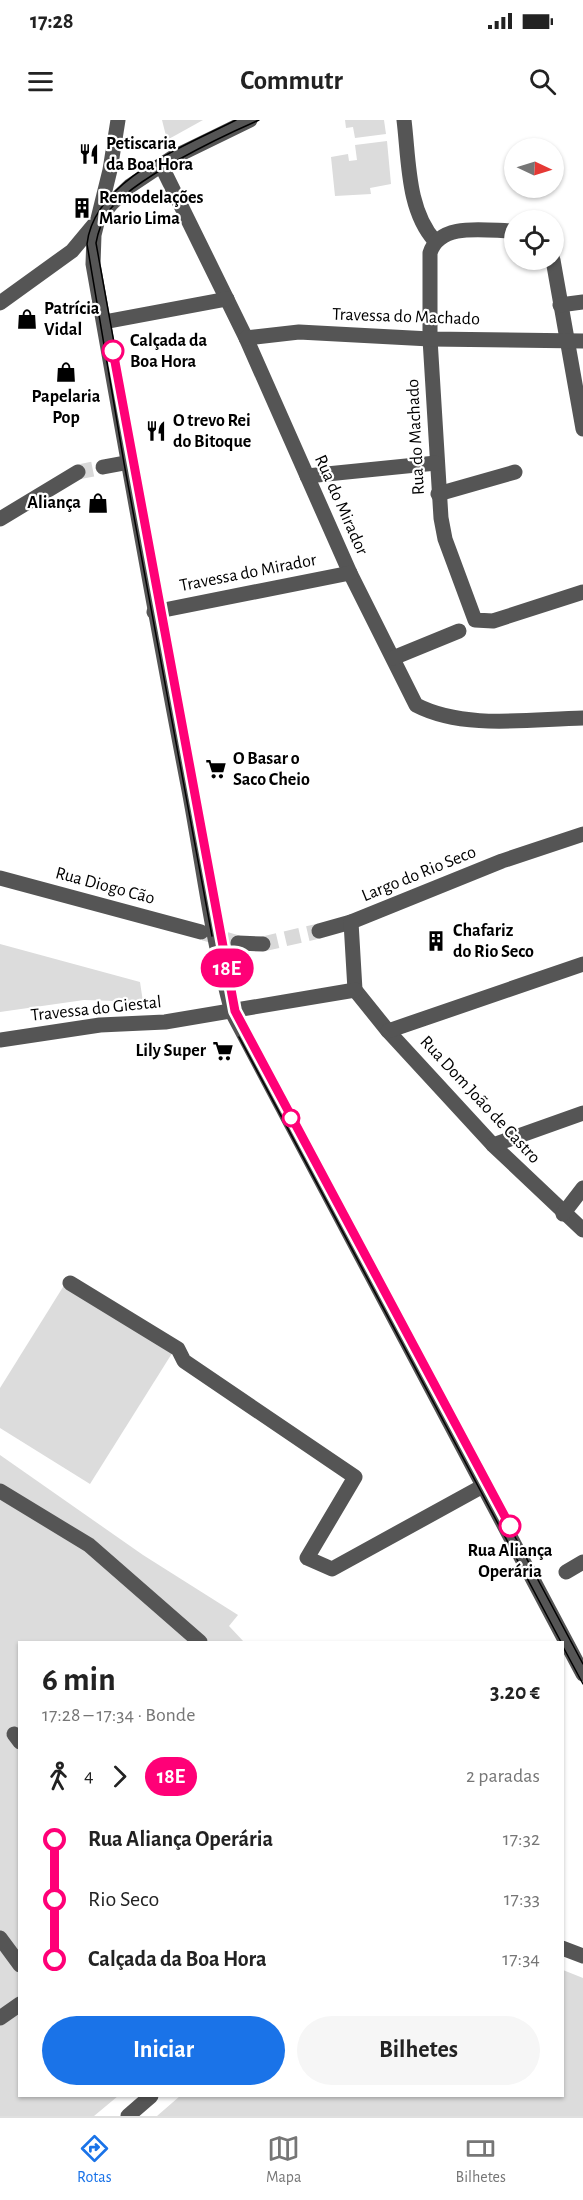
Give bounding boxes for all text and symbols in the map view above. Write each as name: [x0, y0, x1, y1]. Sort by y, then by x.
text: 17:28: [30, 10, 74, 32]
icon: menu: [24, 65, 57, 98]
icon: search: [526, 65, 559, 98]
text: Commutr: [240, 67, 343, 94]
place label: Petiscaria da Boa Hora: [106, 135, 193, 174]
north arrow: [504, 138, 564, 198]
map controls: [504, 138, 564, 270]
restaurant icon: Petiscaria da Boa Hora: [77, 142, 101, 166]
place label: Remodelações Mario Lima: [99, 189, 204, 228]
building icon: Remodelações Mario Lima: [70, 196, 94, 220]
button: locate: [504, 210, 564, 270]
place label: Patrícia Vidal: [44, 300, 100, 339]
street label: Travessa do Machado: [332, 305, 480, 329]
shop icon: Patrícia Vidal: [15, 307, 39, 331]
place label: Calçada da Boa Hora: [130, 332, 207, 371]
marker: Calçada da Boa Hora: [102, 340, 124, 362]
shop icon: Papelaria Pop: [54, 360, 78, 384]
street label: Rua do Machado: [404, 378, 428, 496]
place label: Papelaria Pop: [32, 388, 101, 427]
place label: O trevo Rei do Bitoque: [173, 412, 251, 451]
restaurant icon: O trevo Rei do Bitoque: [144, 419, 168, 443]
street label: Rua do Mirador: [311, 452, 371, 558]
shop icon: Aliança: [86, 491, 110, 515]
place label: Aliança: [27, 494, 81, 512]
street label: Travessa do Mirador: [178, 551, 318, 595]
place label: O Basar o Saco Cheio: [233, 750, 310, 789]
supermarket icon: O Basar o Saco Cheio: [204, 757, 228, 781]
street label: Largo do Rio Seco: [359, 843, 479, 905]
street label: Rua Diogo Cão: [53, 864, 157, 908]
place label: Chafariz do Rio Seco: [453, 922, 534, 961]
building icon: Chafariz do Rio Seco: [424, 929, 448, 953]
line badge: 18E: [192, 948, 262, 988]
text: 18E: [213, 958, 241, 979]
street label: Travessa do Giestal: [30, 993, 162, 1025]
street label: Rua Dom João de Castro: [416, 1033, 544, 1167]
supermarket icon: Lily Super: [211, 1039, 235, 1063]
place label: Lily Super: [136, 1042, 207, 1060]
unlabelled marker: [282, 1109, 300, 1127]
marker: Rua Aliança Operária: [499, 1515, 521, 1537]
place label: Rua Aliança Operária: [468, 1542, 553, 1581]
text: 6 min: [42, 1664, 116, 1697]
text: 3.20 €: [490, 1681, 540, 1703]
text: 17:28 – 17:34 · Bonde: [42, 1705, 195, 1725]
icon: walk: [42, 1760, 75, 1793]
icon: forward: [103, 1760, 136, 1793]
text: 4: [84, 1766, 94, 1786]
text: 18E: [157, 1766, 185, 1787]
text: 2 paradas: [466, 1766, 540, 1786]
text: Rua Aliança Operária: [88, 1828, 273, 1850]
text: 17:32: [503, 1829, 540, 1849]
text: Rio Seco: [88, 1888, 159, 1910]
text: 17:33: [504, 1889, 540, 1909]
text: Calçada da Boa Hora: [88, 1948, 267, 1970]
text: 17:34: [502, 1949, 540, 1969]
button: Iniciar: [42, 2016, 285, 2085]
button: Bilhetes: [297, 2016, 540, 2085]
tab: Rotas: [77, 2132, 112, 2187]
tab: Mapa: [266, 2132, 301, 2187]
tab: Bilhetes: [456, 2132, 506, 2187]

